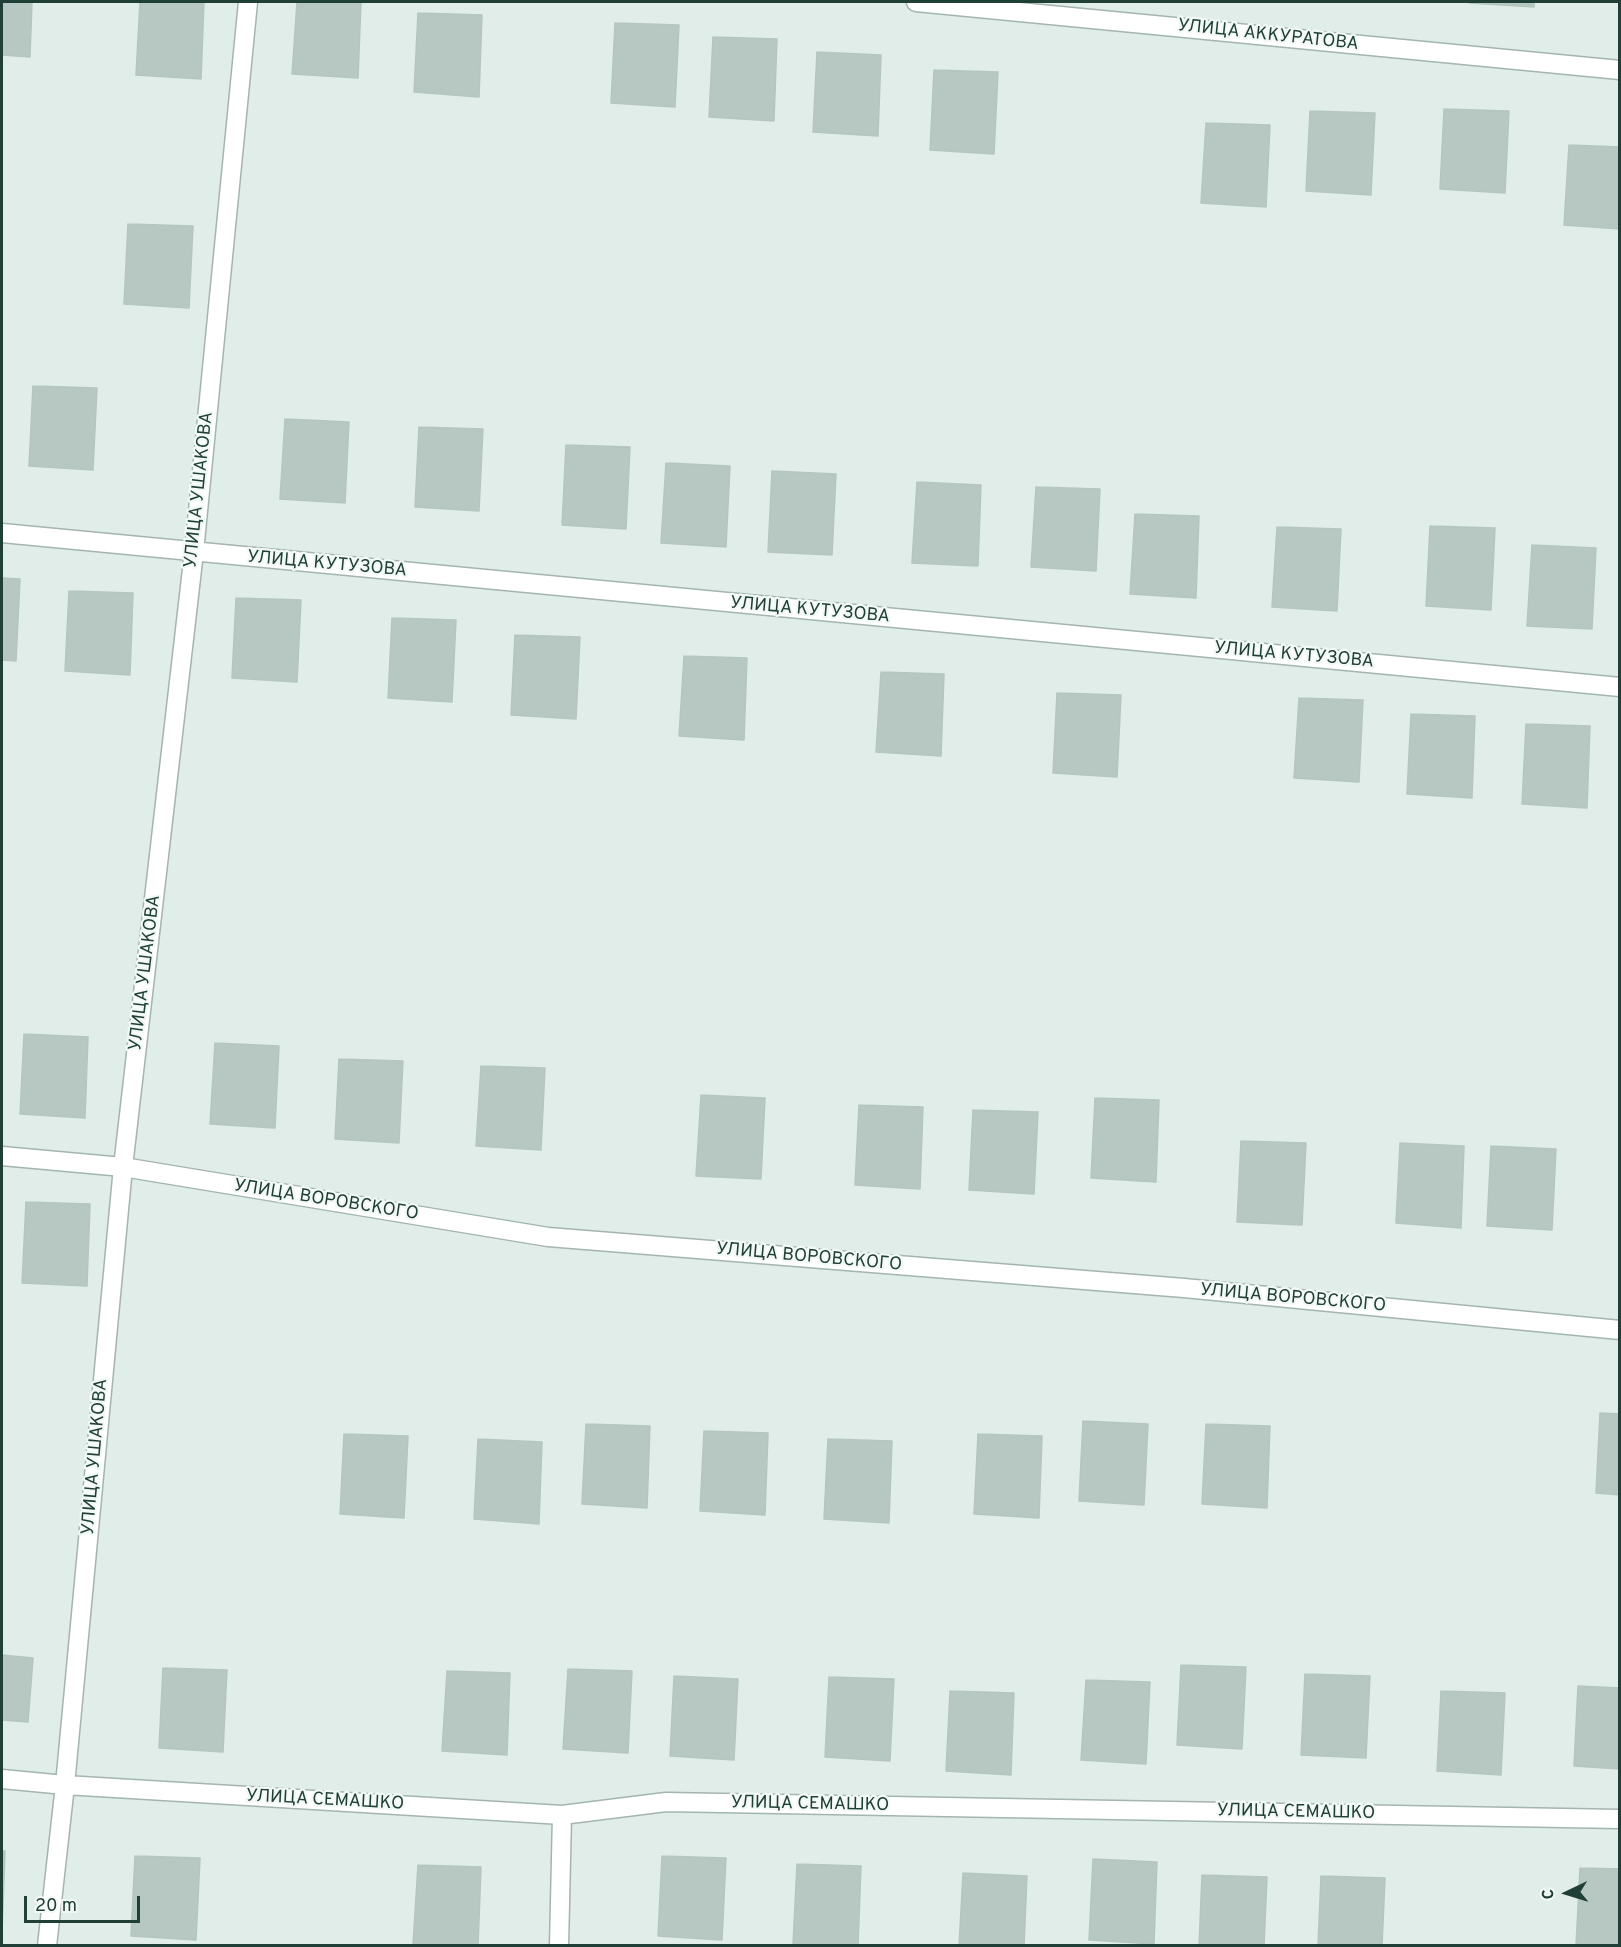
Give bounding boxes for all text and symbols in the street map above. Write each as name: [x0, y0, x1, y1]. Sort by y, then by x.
street label: УЛИЦА АККУРАТОВА: [1176, 16, 1360, 56]
street label: УЛИЦА УШАКОВА: [181, 411, 219, 569]
street label: УЛИЦА КУТУЗОВА: [246, 547, 408, 583]
street label: УЛИЦА КУТУЗОВА: [729, 593, 891, 629]
street label: УЛИЦА КУТУЗОВА: [1213, 638, 1375, 674]
street label: УЛИЦА УШАКОВА: [126, 894, 166, 1052]
street label: УЛИЦА ВОРОВСКОГО: [232, 1176, 420, 1226]
street label: УЛИЦА ВОРОВСКОГО: [715, 1239, 903, 1277]
street label: УЛИЦА ВОРОВСКОГО: [1199, 1280, 1387, 1318]
street label: УЛИЦА УШАКОВА: [78, 1378, 114, 1536]
street label: УЛИЦА СЕМАШКО: [245, 1786, 405, 1816]
street label: УЛИЦА СЕМАШКО: [731, 1793, 889, 1817]
street label: УЛИЦА СЕМАШКО: [1217, 1801, 1375, 1825]
north arrow: [1537, 1863, 1597, 1923]
scale bar: [27, 1884, 142, 1922]
text: С: [1539, 1888, 1559, 1900]
text: 20 m: [35, 1895, 77, 1918]

